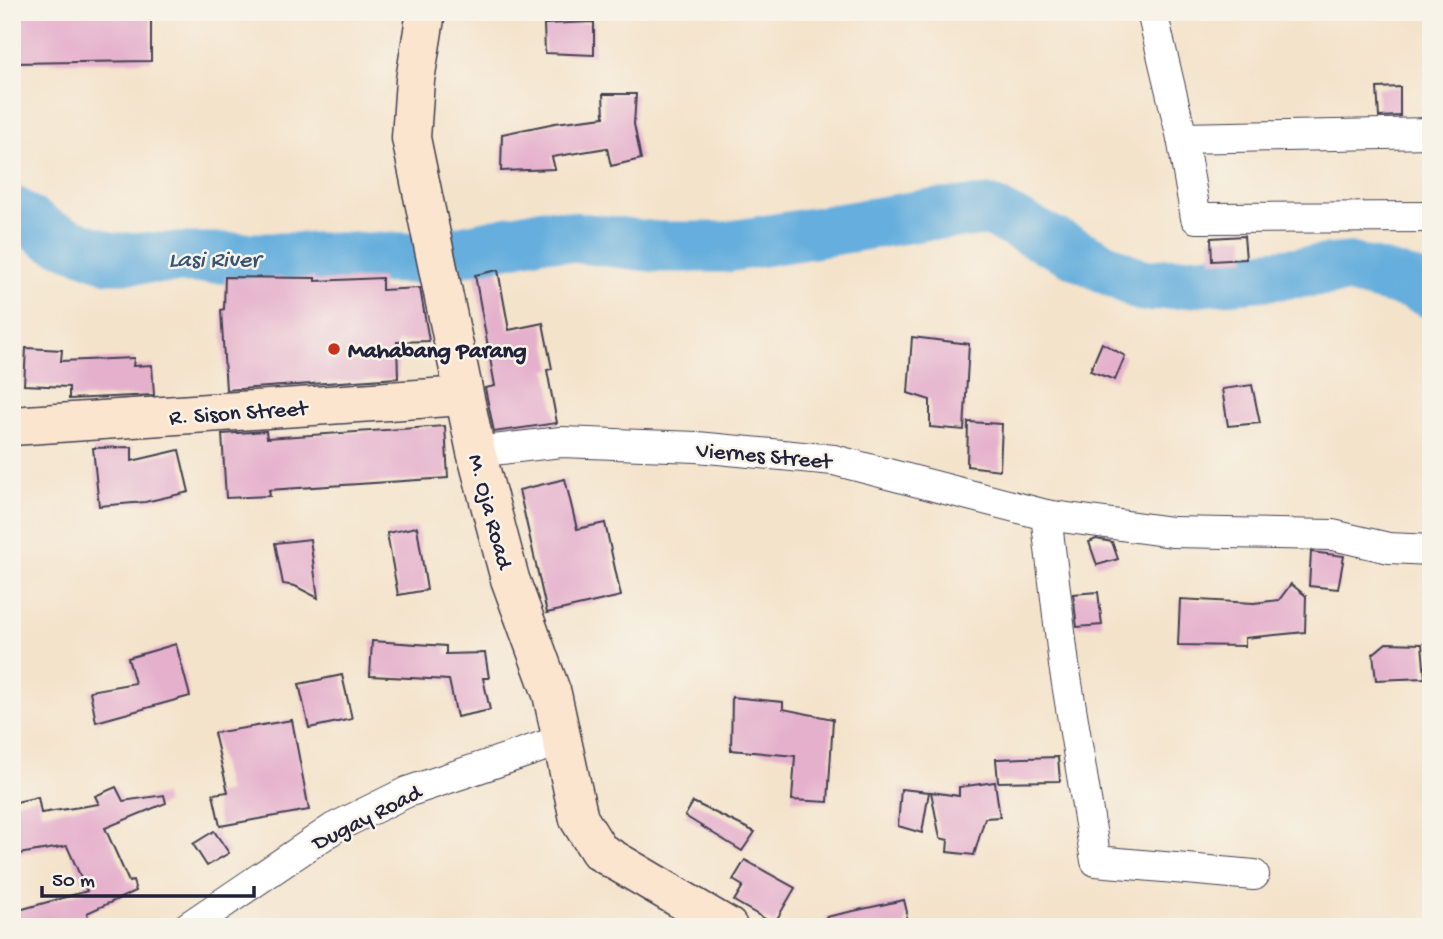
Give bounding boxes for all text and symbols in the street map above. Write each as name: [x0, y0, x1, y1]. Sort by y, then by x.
water label: Lasi River: [168, 247, 264, 276]
place label: Mahabang Parang: [348, 339, 527, 366]
marker: Mahabang Parang: [326, 341, 342, 357]
street label: R. Sison Street: [168, 396, 310, 433]
street label: Viernes Street: [694, 438, 834, 477]
street label: M. Oja Road: [460, 452, 517, 574]
street label: Dugay Road: [307, 779, 428, 859]
scale bar: [42, 855, 254, 899]
text: 50 m: [52, 870, 95, 895]

